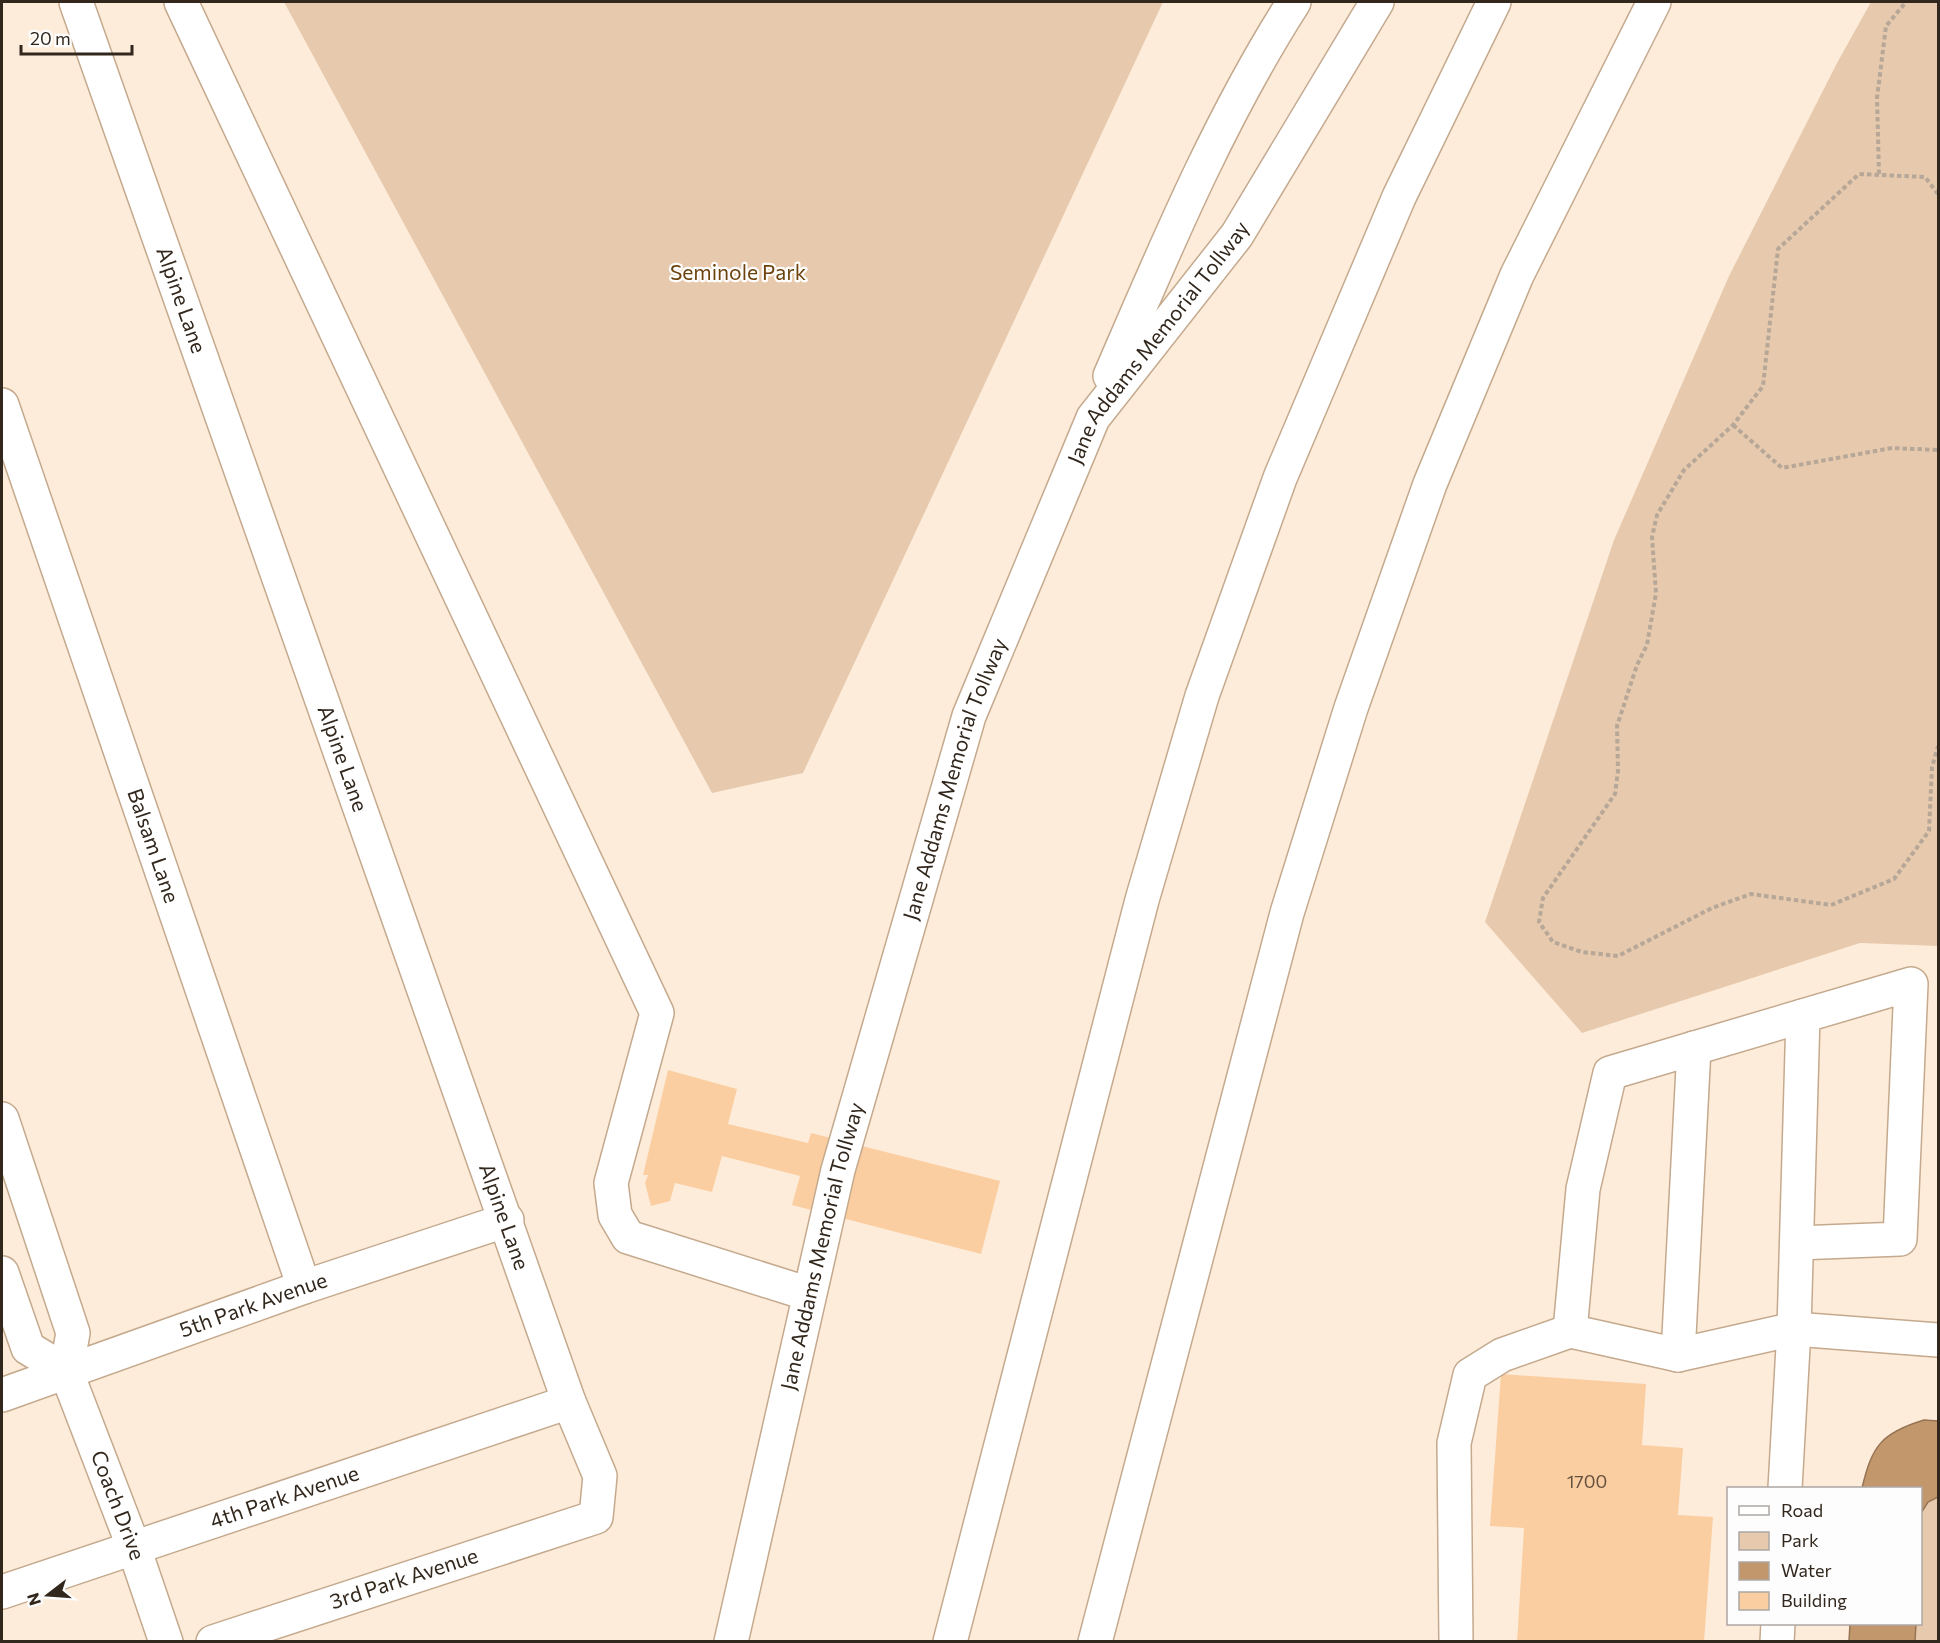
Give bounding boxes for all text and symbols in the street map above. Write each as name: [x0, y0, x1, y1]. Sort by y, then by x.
scale bar: [21, 18, 132, 56]
text: 20 m: [30, 27, 71, 49]
street label: Jane Addams Memorial Tollway: [1061, 216, 1253, 467]
street label: Alpine Lane: [152, 243, 213, 356]
park label: Seminole Park: [670, 259, 806, 284]
street label: Jane Addams Memorial Tollway: [897, 634, 1011, 923]
street label: Alpine Lane: [314, 701, 374, 814]
street label: Balsam Lane: [123, 785, 185, 906]
street label: Jane Addams Memorial Tollway: [774, 1099, 868, 1392]
street label: Alpine Lane: [475, 1160, 535, 1273]
street label: 5th Park Avenue: [176, 1266, 330, 1342]
street label: Coach Drive: [87, 1447, 151, 1563]
street label: 4th Park Avenue: [206, 1459, 362, 1532]
house number: 1700: [1567, 1470, 1607, 1492]
legend: [1727, 1487, 1922, 1625]
text: Road: [1781, 1499, 1823, 1521]
text: Park: [1781, 1529, 1819, 1551]
street label: 3rd Park Avenue: [326, 1542, 481, 1613]
text: Water: [1781, 1559, 1832, 1581]
north arrow: [18, 1565, 78, 1625]
text: Building: [1781, 1589, 1847, 1611]
text: N: [22, 1591, 44, 1608]

